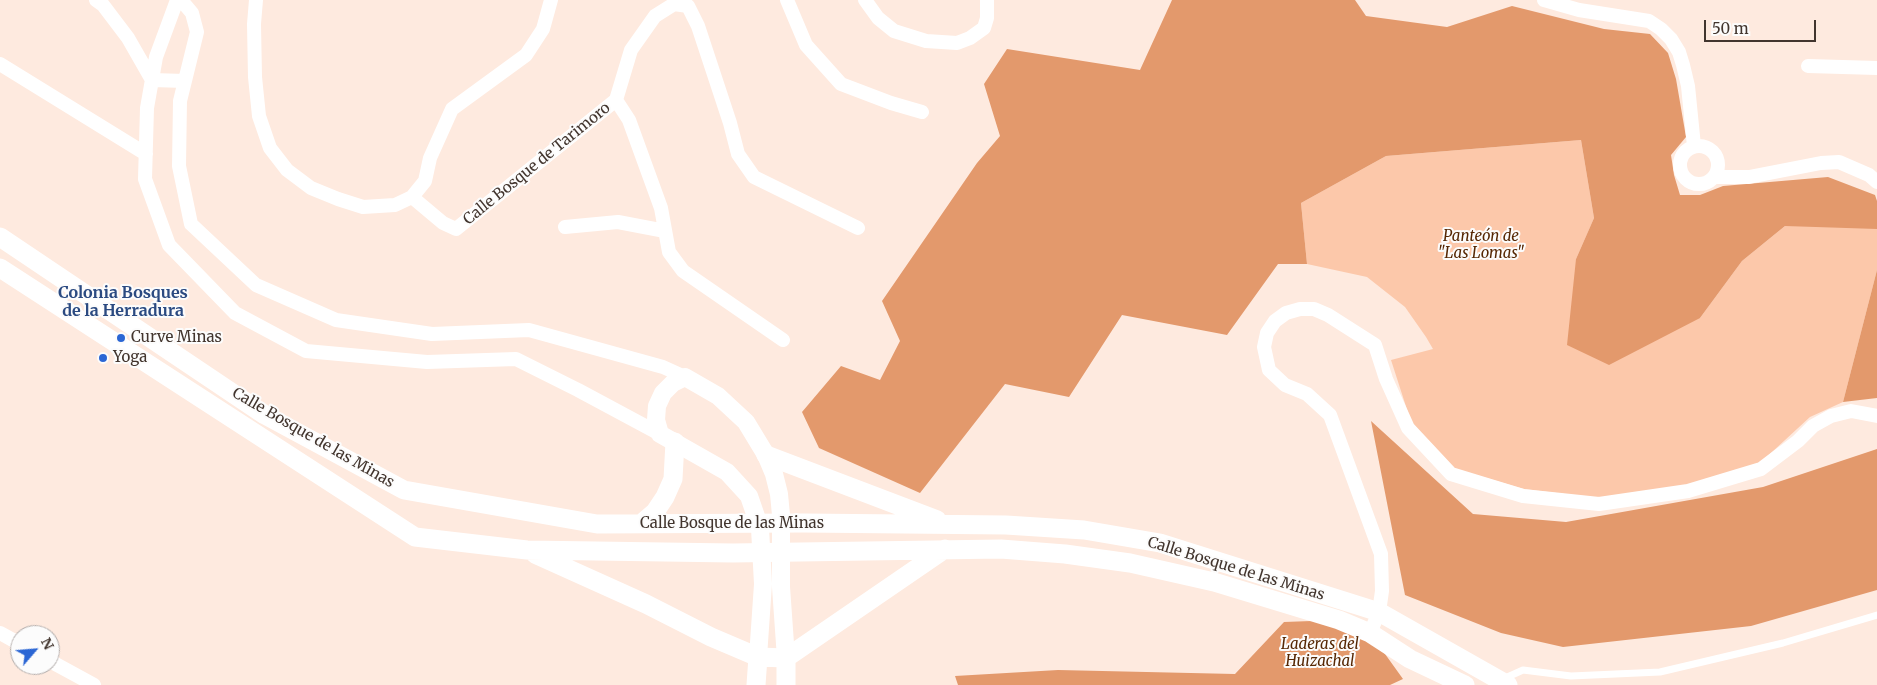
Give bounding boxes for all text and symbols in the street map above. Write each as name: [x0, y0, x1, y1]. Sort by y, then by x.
scale bar: [1707, 10, 1820, 42]
text: 50 m: [1712, 19, 1749, 38]
street label: Calle Bosque de Tarimoro: [460, 99, 614, 229]
park label: Panteón de "Las Lomas": [1438, 228, 1524, 263]
district label: Colonia Bosques de la Herradura: [58, 283, 188, 321]
place label: Curve Minas: [131, 329, 222, 347]
marker: Curve Minas: [115, 332, 127, 344]
place label: Yoga: [113, 349, 147, 367]
marker: Yoga: [97, 352, 109, 364]
street label: Calle Bosque de las Minas: [229, 384, 397, 492]
street label: Calle Bosque de las Minas: [640, 515, 824, 533]
street label: Calle Bosque de las Minas: [1145, 533, 1327, 605]
north arrow: [10, 625, 60, 675]
text: N: [37, 635, 58, 653]
park label: Laderas del Huizachal: [1281, 636, 1359, 671]

